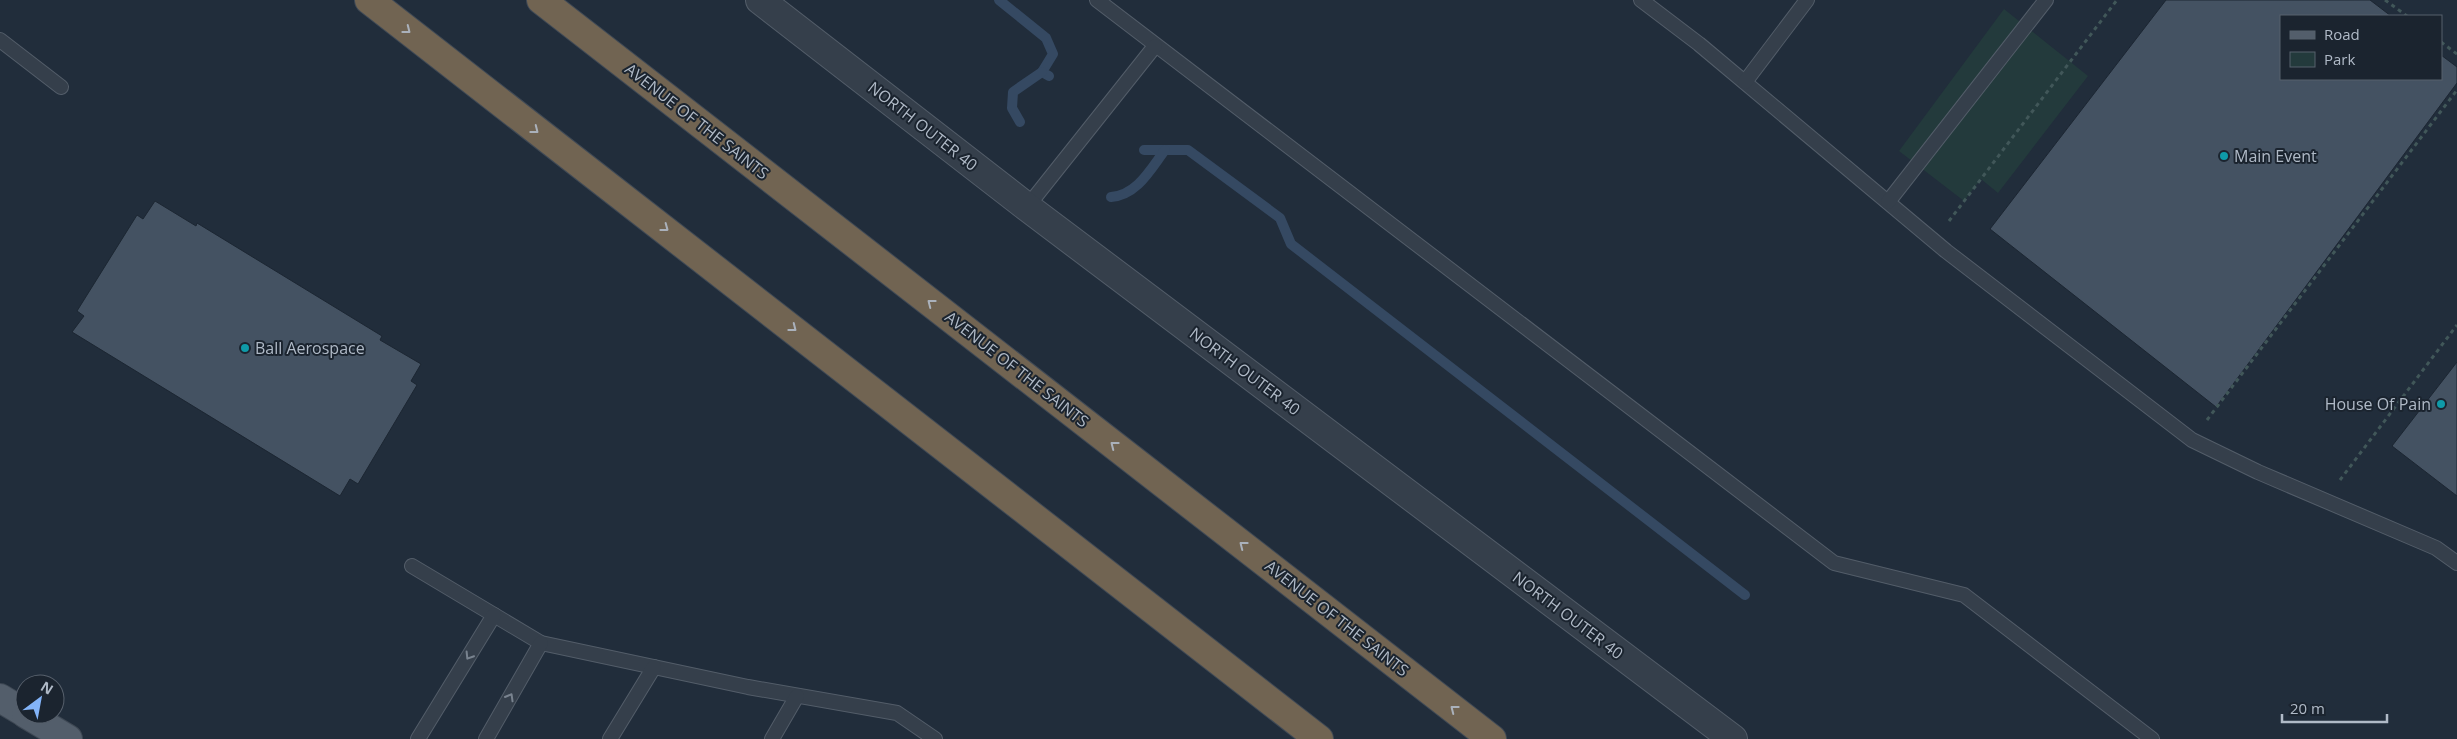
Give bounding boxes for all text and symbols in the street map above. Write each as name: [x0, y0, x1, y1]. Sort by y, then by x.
legend: [2280, 15, 2442, 80]
one-way arrow: [401, 24, 411, 33]
text: Road: [2324, 24, 2360, 44]
text: Park: [2324, 49, 2355, 69]
street label: AVENUE OF THE SAINTS: [621, 58, 774, 184]
street label: NORTH OUTER 40: [864, 76, 982, 176]
one-way arrow: [529, 124, 539, 133]
place label: Main Event: [2234, 145, 2317, 167]
marker: Main Event: [2218, 150, 2230, 162]
one-way arrow: [659, 223, 668, 231]
one-way arrow: [928, 300, 937, 308]
street label: AVENUE OF THE SAINTS: [941, 306, 1094, 432]
street label: NORTH OUTER 40: [1185, 322, 1305, 420]
one-way arrow: [787, 323, 796, 331]
place label: Ball Aerospace: [255, 337, 365, 359]
marker: Ball Aerospace: [239, 342, 251, 354]
place label: House Of Pain: [2325, 393, 2431, 415]
marker: House Of Pain: [2435, 398, 2447, 410]
one-way arrow: [1111, 443, 1120, 451]
one-way arrow: [1239, 542, 1249, 551]
street label: AVENUE OF THE SAINTS: [1261, 555, 1414, 681]
street label: NORTH OUTER 40: [1508, 566, 1628, 664]
one-way arrow: [465, 651, 475, 660]
north arrow: [15, 674, 65, 724]
text: N: [37, 676, 57, 699]
scale bar: [2282, 692, 2387, 724]
one-way arrow: [504, 693, 514, 702]
text: 20 m: [2290, 698, 2325, 718]
one-way arrow: [1450, 706, 1460, 715]

